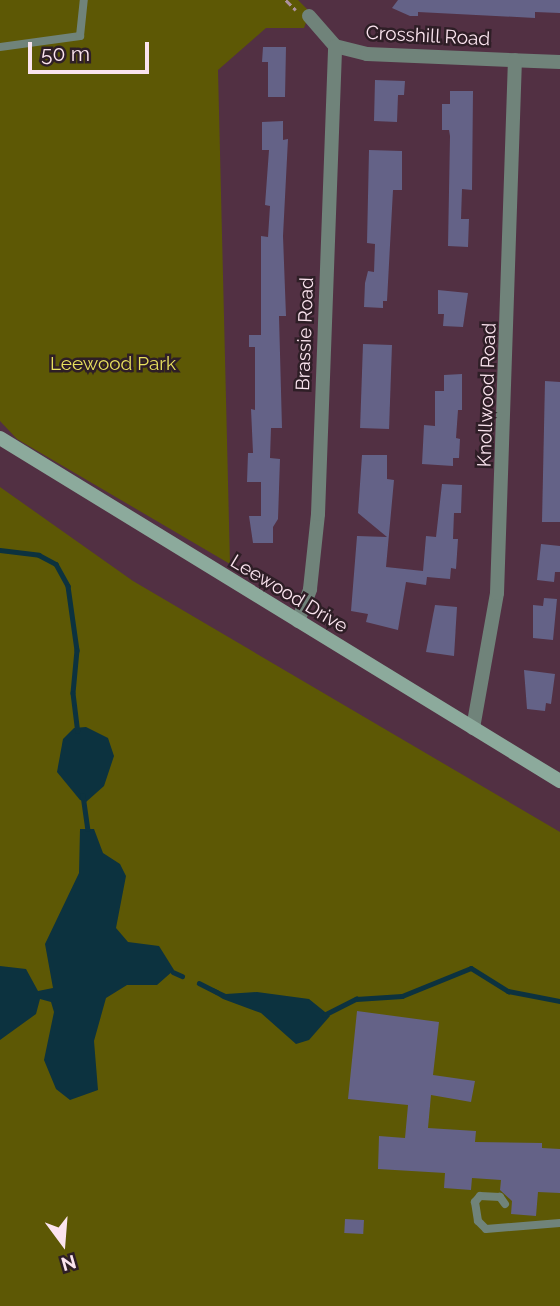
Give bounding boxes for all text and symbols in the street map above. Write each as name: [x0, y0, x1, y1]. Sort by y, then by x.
street label: Crosshill Road: [365, 21, 491, 51]
scale bar: [32, 28, 152, 72]
text: 50 m: [41, 41, 90, 66]
street label: Brassie Road: [292, 277, 318, 391]
street label: Knollwood Road: [473, 322, 501, 468]
park label: Leewood Park: [50, 353, 176, 375]
street label: Leewood Drive: [226, 550, 352, 638]
north arrow: [28, 1208, 98, 1278]
text: N: [59, 1251, 79, 1276]

